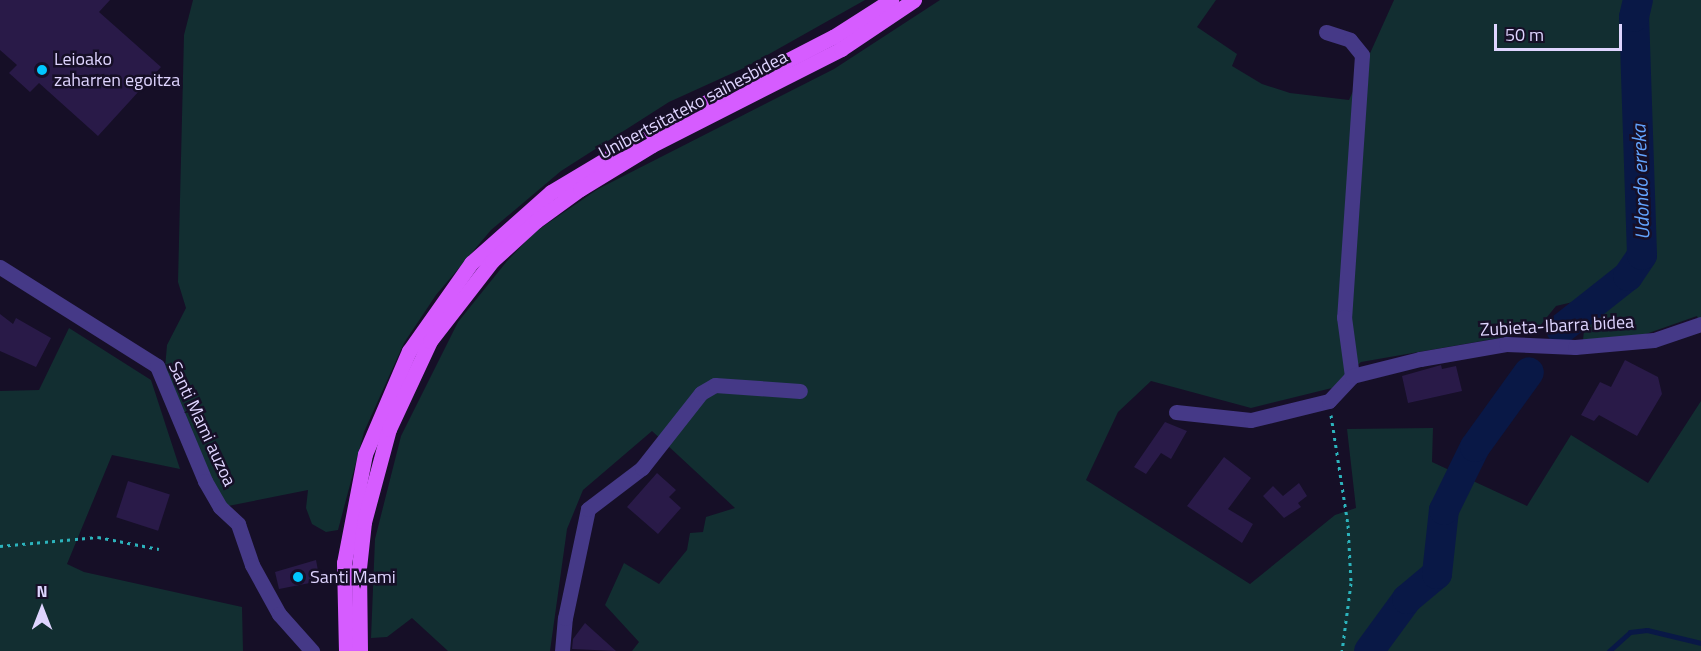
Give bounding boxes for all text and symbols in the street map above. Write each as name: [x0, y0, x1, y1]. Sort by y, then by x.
scale bar: [1497, 12, 1624, 50]
text: 50 m: [1505, 21, 1544, 48]
street label: Unibertsitateko saihesbidea: [595, 46, 791, 164]
place label: Leioako zaharren egoitza: [54, 49, 180, 92]
marker: Leioako zaharren egoitza: [35, 63, 49, 77]
water label: Udondo erreka: [1626, 124, 1654, 240]
street label: Zubieta-Ibarra bidea: [1480, 311, 1634, 341]
street label: Santi Mami auzoa: [164, 358, 240, 490]
place label: Santi Mami: [310, 566, 396, 588]
marker: Santi Mami: [291, 570, 305, 584]
north arrow: [12, 579, 72, 639]
text: N: [36, 579, 48, 603]

